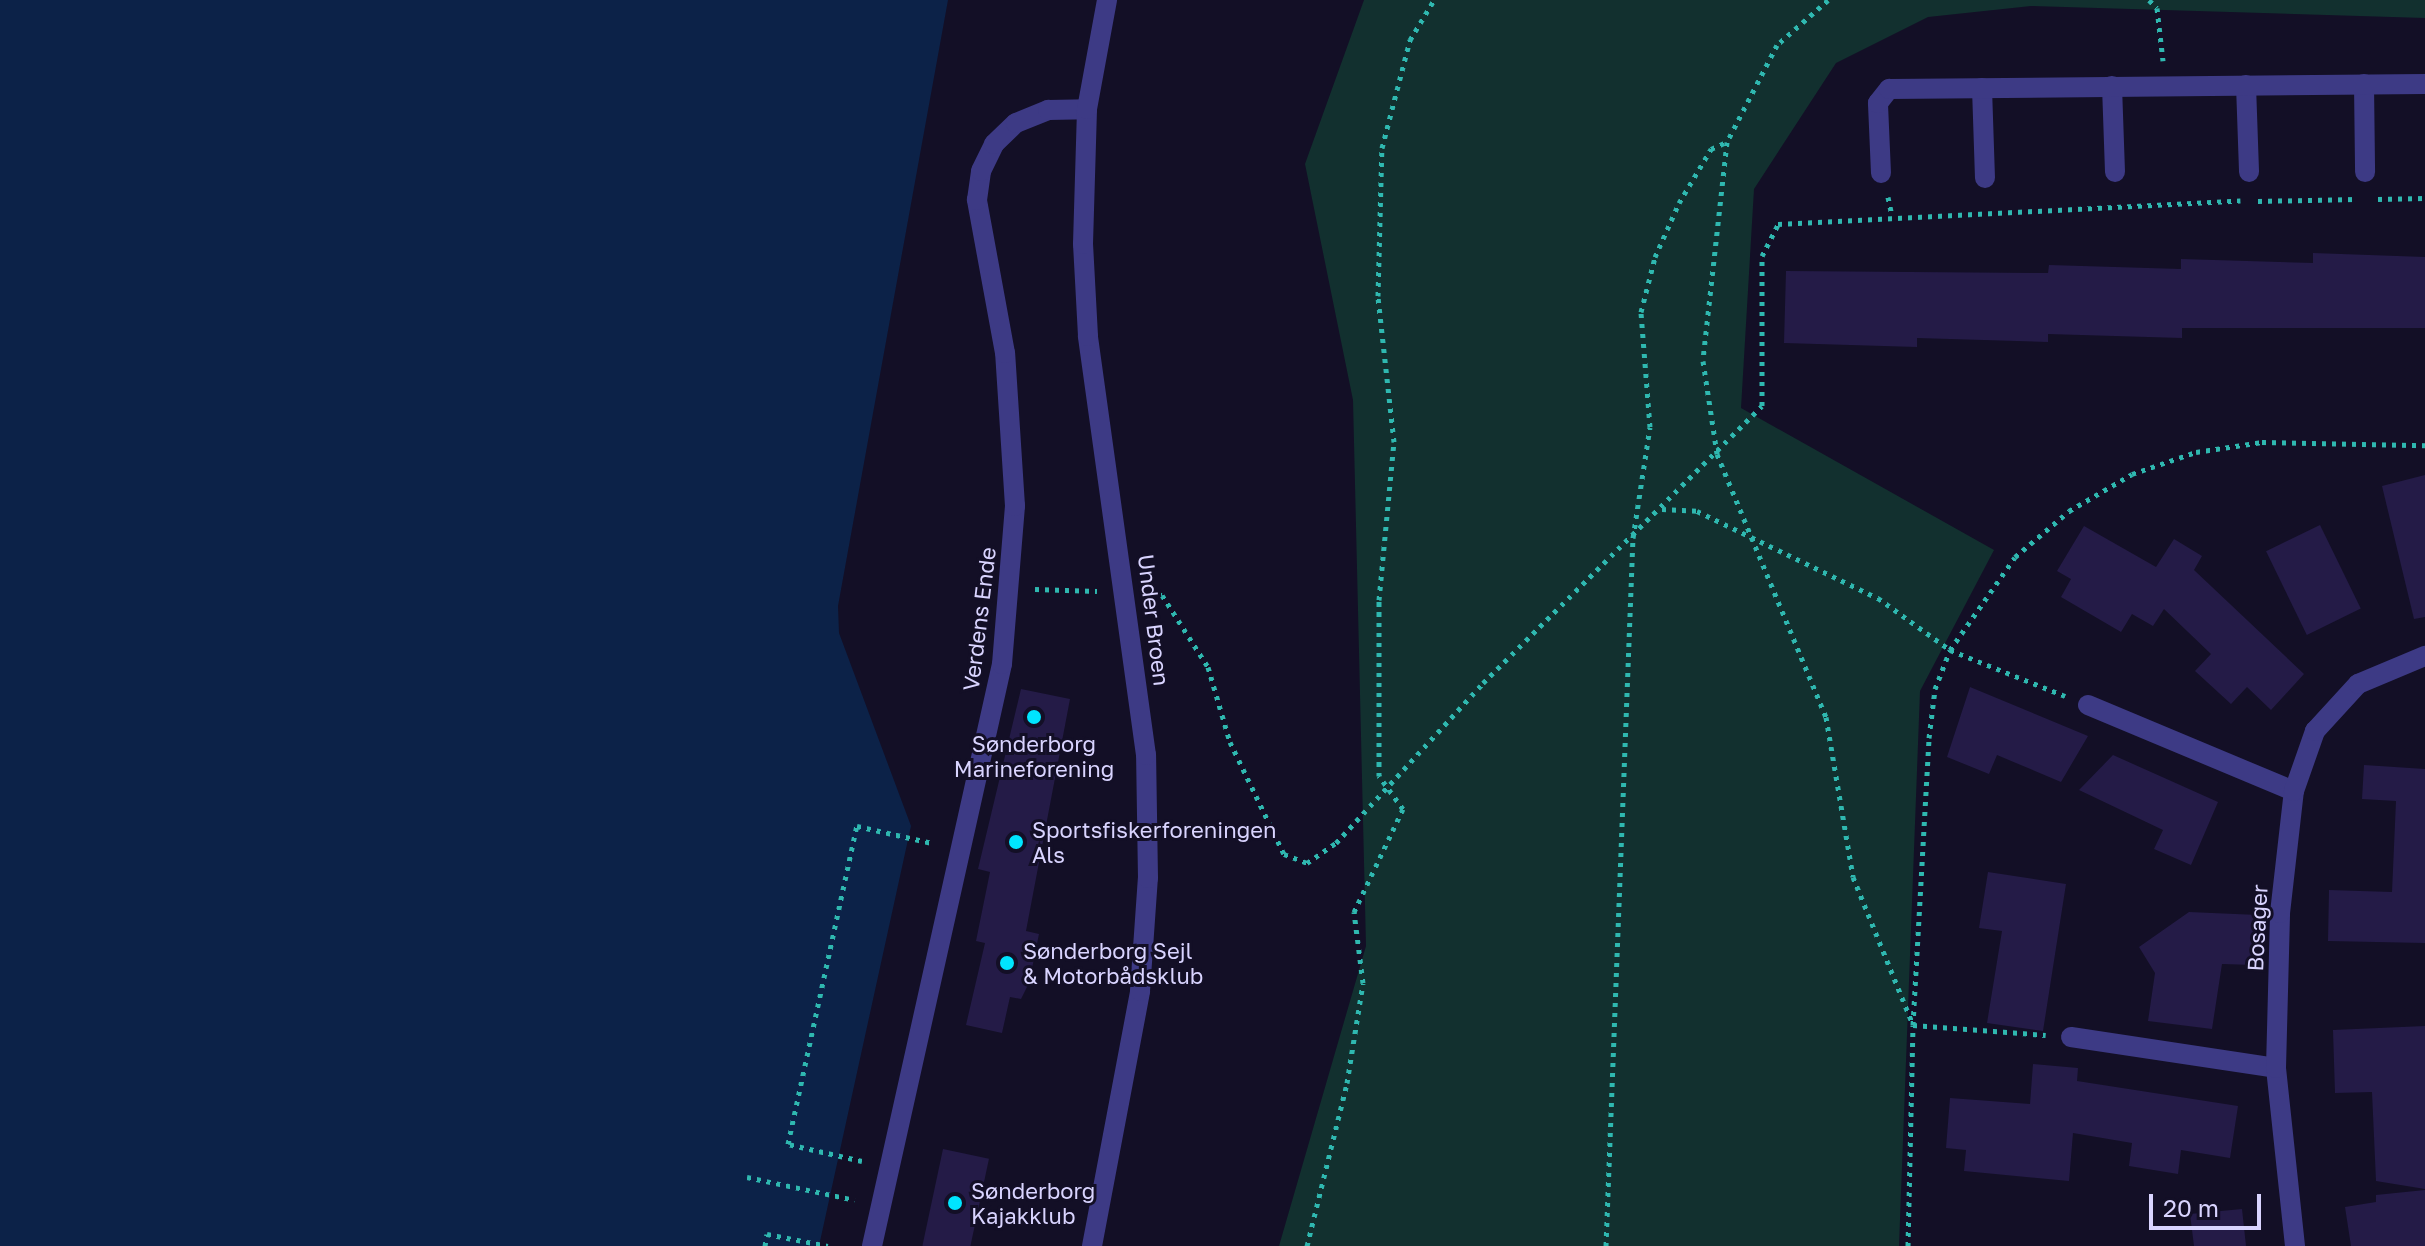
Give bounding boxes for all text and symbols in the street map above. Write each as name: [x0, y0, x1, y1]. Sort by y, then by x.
street label: Verdens Ende: [957, 546, 1001, 692]
street label: Under Broen: [1133, 553, 1175, 687]
marker: Sønderborg Marineforening: [1025, 708, 1043, 726]
place label: Sønderborg Marineforening: [954, 730, 1114, 782]
place label: Sportsfiskerforeningen Als: [1032, 816, 1277, 868]
marker: Sportsfiskerforeningen Als: [1007, 833, 1025, 851]
street label: Bosager: [2242, 884, 2272, 972]
place label: Sønderborg Sejl & Motorbådsklub: [1023, 937, 1203, 988]
marker: Sønderborg Sejl & Motorbådsklub: [998, 954, 1016, 972]
place label: Sønderborg Kajakklub: [971, 1177, 1095, 1228]
scale bar: [2153, 1178, 2265, 1228]
text: 20 m: [2163, 1193, 2219, 1222]
marker: Sønderborg Kajakklub: [946, 1194, 964, 1212]

